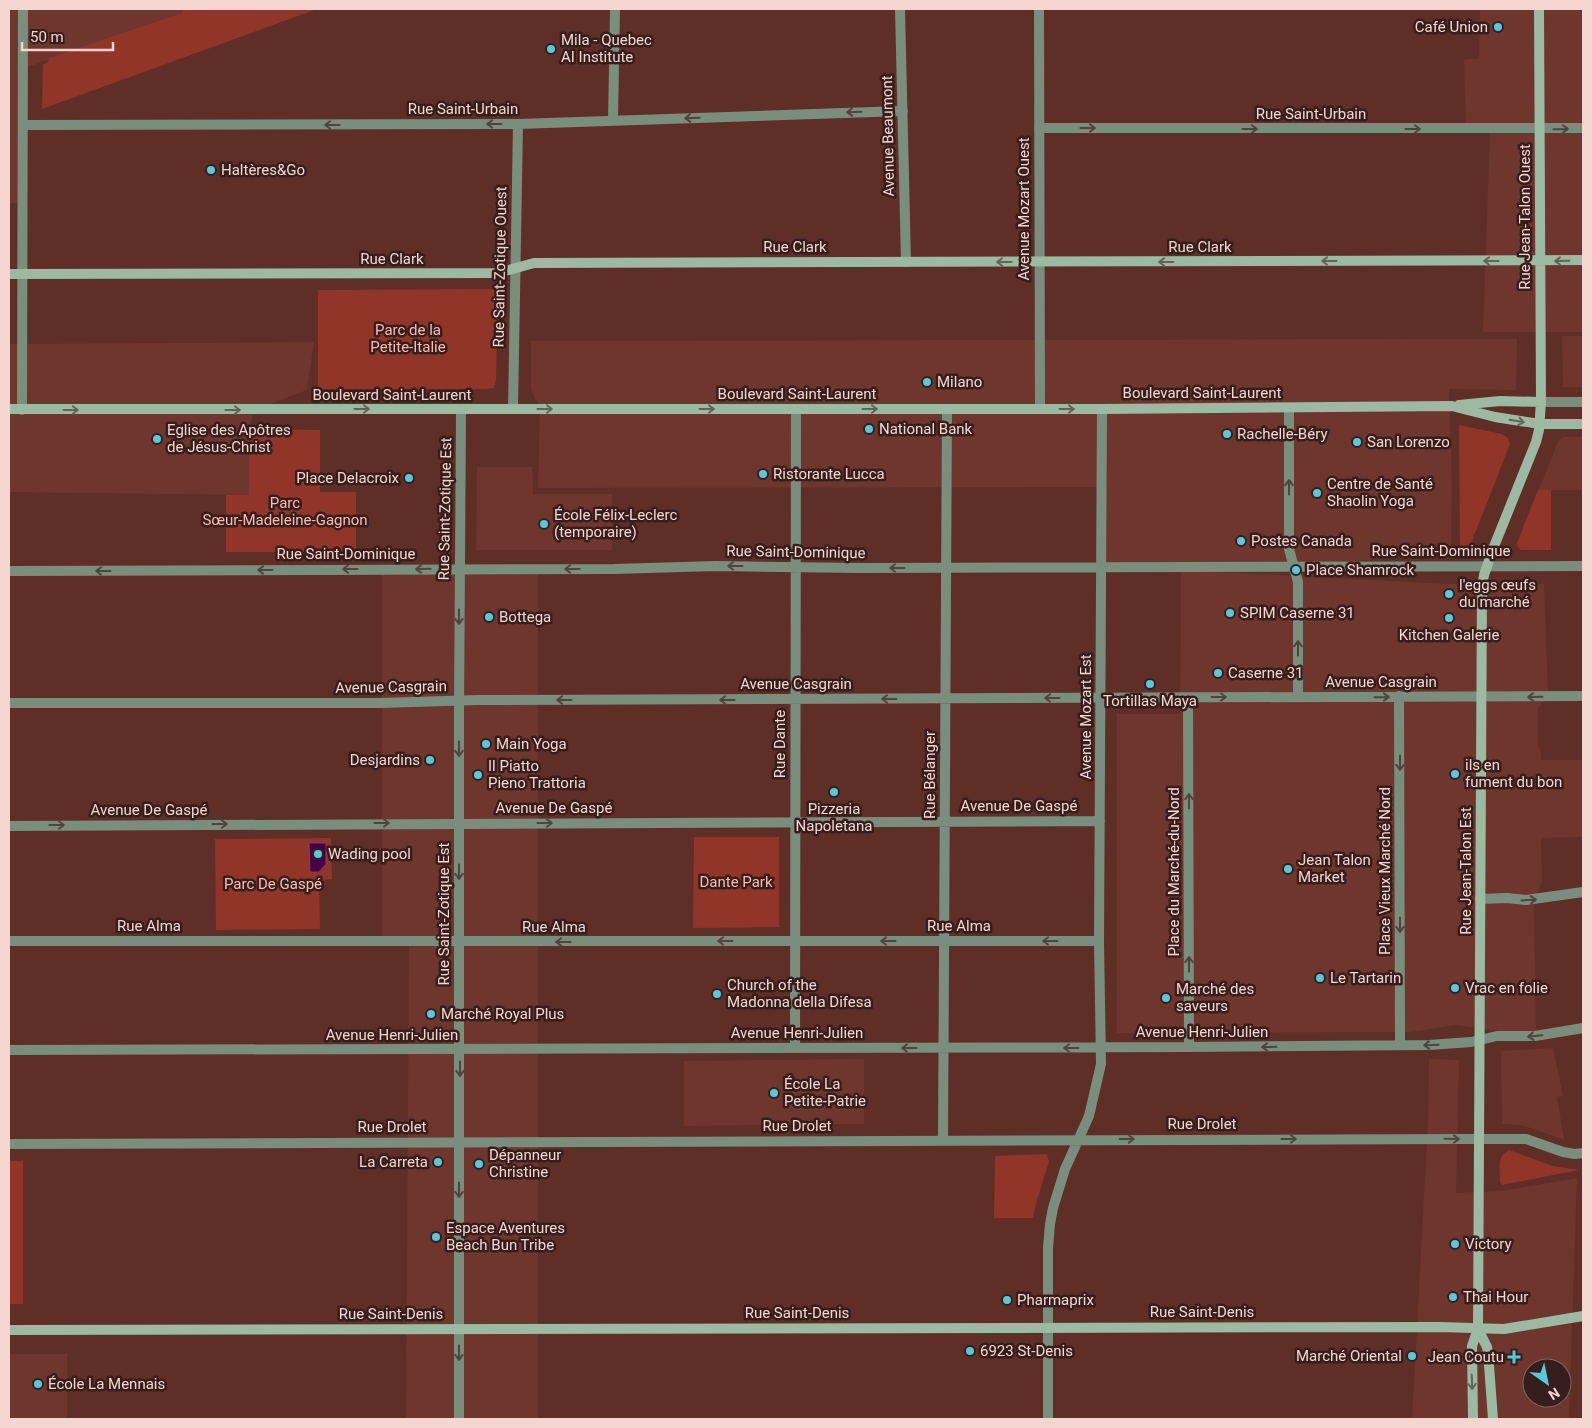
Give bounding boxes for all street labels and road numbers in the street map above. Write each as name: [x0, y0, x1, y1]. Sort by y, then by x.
street label: Avenue Beaumont: [878, 75, 898, 197]
street label: Rue Saint-Urbain: [408, 100, 518, 118]
street label: Rue Saint-Urbain: [1256, 105, 1366, 123]
street label: Avenue Mozart Ouest: [1015, 137, 1033, 281]
street label: Rue Jean-Talon Ouest: [1516, 144, 1534, 290]
street label: Rue Saint-Zotique Ouest: [490, 186, 510, 348]
street label: Rue Clark: [763, 238, 827, 256]
street label: Rue Clark: [1168, 238, 1232, 256]
street label: Rue Clark: [360, 250, 424, 268]
street label: Boulevard Saint-Laurent: [1123, 384, 1281, 402]
street label: Boulevard Saint-Laurent: [718, 385, 876, 403]
street label: Boulevard Saint-Laurent: [313, 386, 471, 404]
street label: Rue Saint-Zotique Est: [435, 437, 455, 581]
street label: Rue Saint-Dominique: [726, 542, 866, 562]
street label: Rue Saint-Dominique: [1371, 542, 1511, 560]
street label: Rue Saint-Dominique: [276, 545, 416, 563]
street label: Avenue Mozart Est: [1077, 654, 1095, 780]
street label: Avenue Casgrain: [1325, 673, 1437, 691]
street label: Avenue Casgrain: [740, 675, 852, 693]
street label: Avenue Casgrain: [335, 677, 447, 697]
street label: Rue Dante: [771, 710, 789, 778]
street label: Rue Bélanger: [921, 731, 939, 819]
street label: Place du Marché-du-Nord: [1165, 787, 1183, 957]
street label: Place Vieux Marché Nord: [1376, 787, 1394, 955]
street label: Avenue De Gaspé: [961, 797, 1077, 815]
street label: Avenue De Gaspé: [496, 799, 612, 817]
street label: Avenue De Gaspé: [91, 801, 207, 819]
street label: Rue Jean-Talon Est: [1457, 807, 1475, 935]
street label: Rue Saint-Zotique Est: [435, 842, 453, 985]
street label: Rue Alma: [117, 917, 181, 935]
street label: Rue Alma: [927, 917, 991, 935]
street label: Rue Alma: [522, 918, 586, 936]
street label: Avenue Henri-Julien: [1136, 1023, 1268, 1041]
street label: Avenue Henri-Julien: [731, 1024, 863, 1042]
street label: Avenue Henri-Julien: [326, 1026, 458, 1044]
street label: Rue Drolet: [1167, 1115, 1237, 1133]
street label: Rue Drolet: [762, 1117, 832, 1135]
street label: Rue Drolet: [357, 1118, 427, 1136]
street label: Rue Saint-Denis: [1150, 1303, 1254, 1321]
street label: Rue Saint-Denis: [745, 1304, 849, 1322]
street label: Rue Saint-Denis: [339, 1305, 443, 1323]

